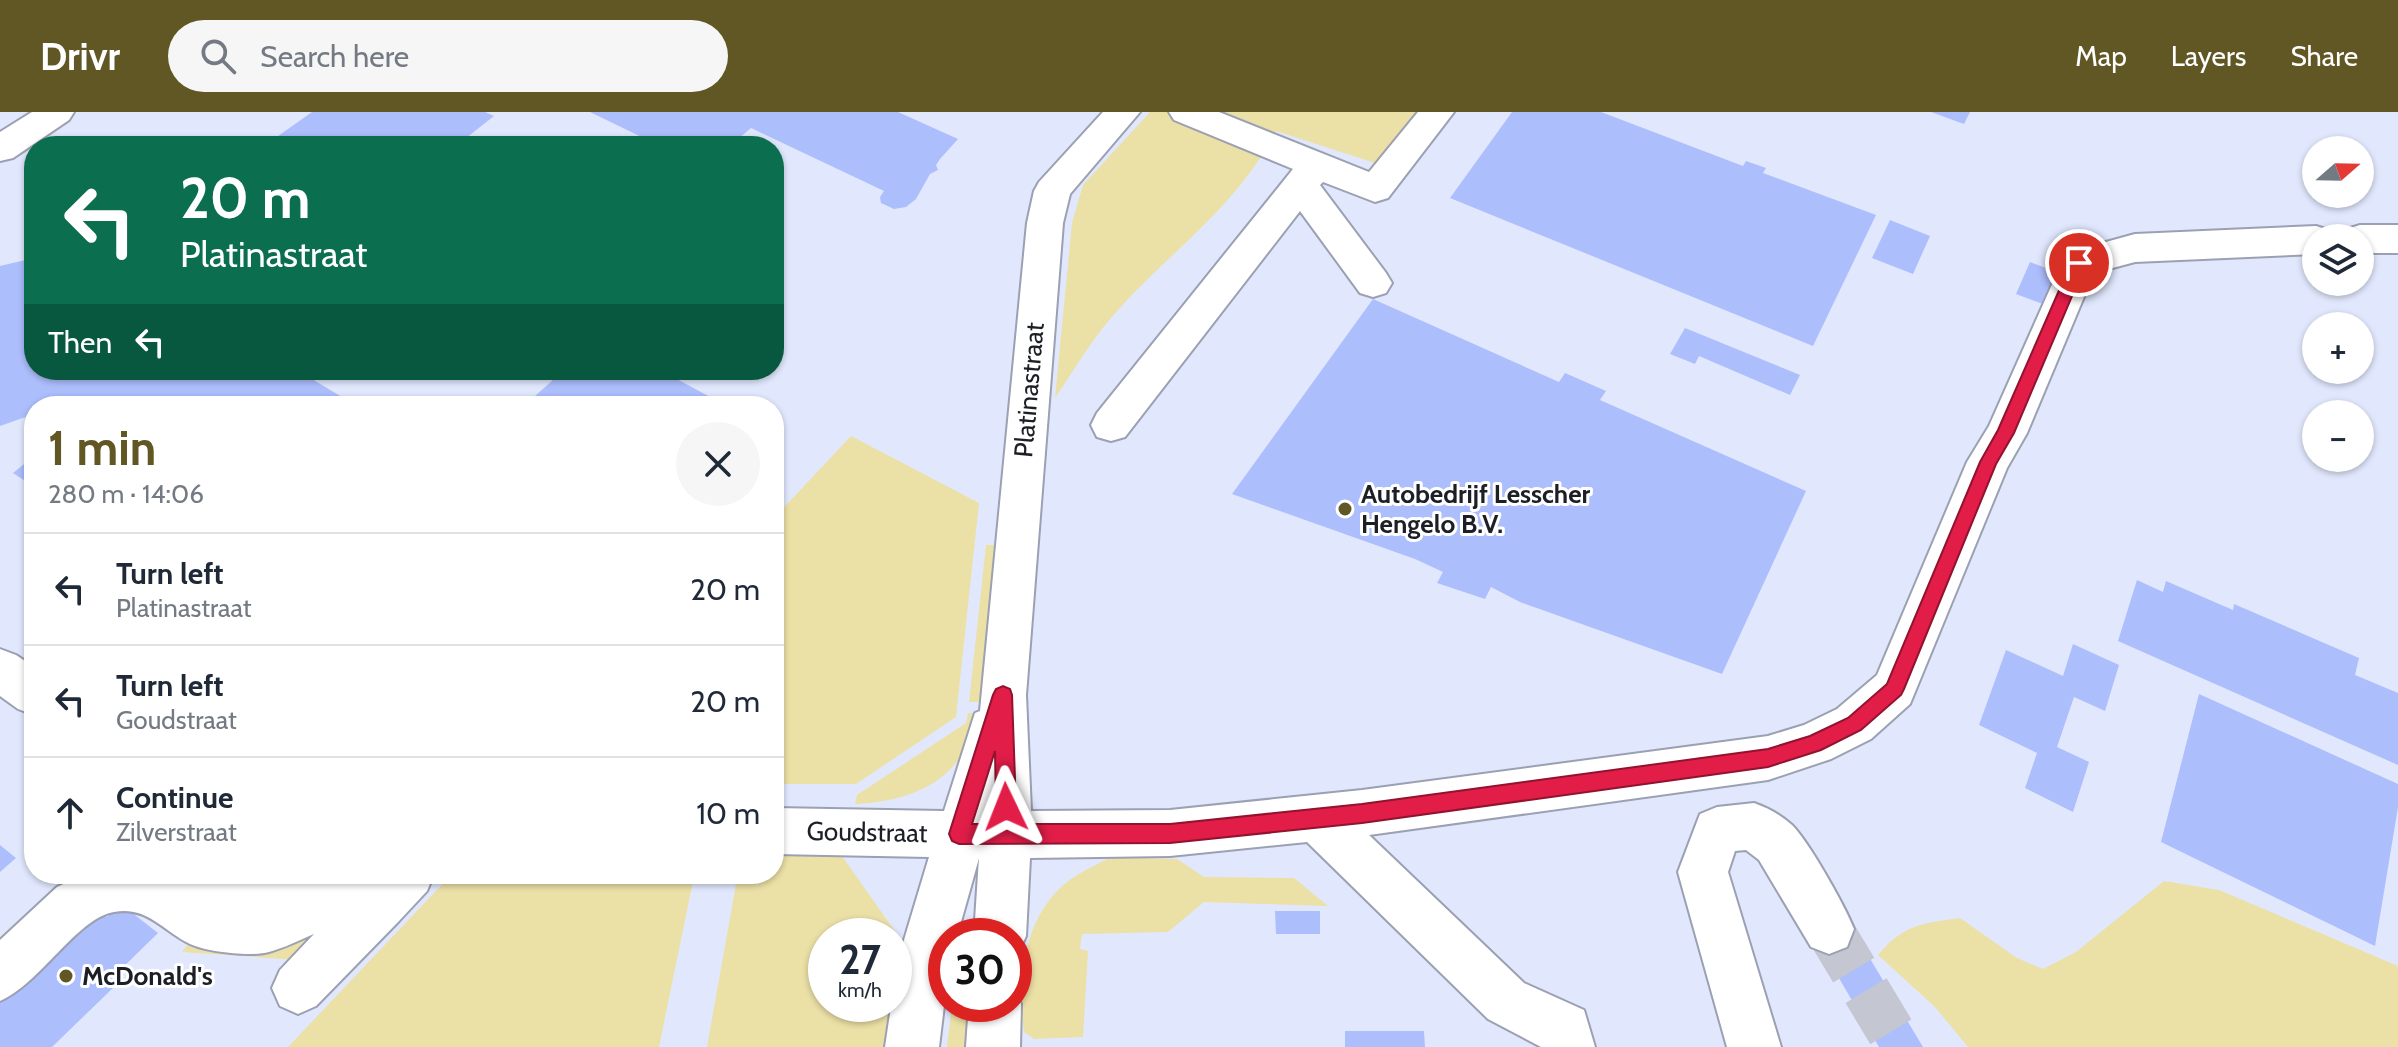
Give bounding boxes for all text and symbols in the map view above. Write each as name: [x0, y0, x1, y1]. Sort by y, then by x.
search box: [168, 20, 728, 92]
text: Drivr: [40, 33, 120, 80]
icon: search: [196, 34, 240, 78]
text: Search here: [260, 38, 409, 75]
text: Map: [2075, 39, 2127, 73]
text: Layers: [2171, 39, 2246, 73]
text: Share: [2290, 39, 2358, 73]
north arrow: [2302, 136, 2374, 208]
map controls: [2302, 136, 2374, 472]
text: 20 m: [180, 164, 310, 232]
icon: left: [48, 168, 152, 272]
button: layers: [2302, 224, 2374, 296]
pin: [2045, 229, 2113, 297]
text: Platinastraat: [180, 232, 368, 276]
icon: arrive: [2057, 241, 2101, 285]
button: +: [2302, 312, 2374, 384]
icon: left: [128, 320, 172, 364]
street label: Platinastraat: [1007, 321, 1051, 459]
text: Then: [48, 324, 112, 361]
button: −: [2302, 400, 2374, 472]
text: 1 min: [48, 419, 156, 477]
button: close: [676, 422, 760, 506]
text: 280 m · 14:06: [48, 478, 204, 510]
place label: Autobedrijf Lesscher Hengelo B.V.: [1361, 478, 1591, 540]
marker: Autobedrijf Lesscher Hengelo B.V.: [1336, 500, 1354, 518]
text: Turn left: [116, 555, 224, 592]
icon: left: [48, 567, 92, 611]
text: 20 m: [690, 571, 760, 608]
text: Platinastraat: [116, 592, 251, 624]
text: Turn left: [116, 667, 224, 704]
icon: left: [48, 679, 92, 723]
text: 20 m: [690, 683, 760, 720]
text: Goudstraat: [116, 704, 237, 736]
position arrow: [964, 765, 1048, 849]
text: Continue: [116, 779, 233, 816]
icon: ahead: [48, 791, 92, 835]
text: 10 m: [696, 795, 760, 832]
street label: Goudstraat: [806, 815, 928, 849]
text: Zilverstraat: [116, 816, 237, 848]
speed limit sign: 30: [928, 918, 1032, 1022]
text: 27: [839, 935, 881, 984]
place label: McDonald's: [82, 960, 213, 992]
marker: McDonald's: [57, 967, 75, 985]
text: km/h: [838, 978, 882, 1002]

